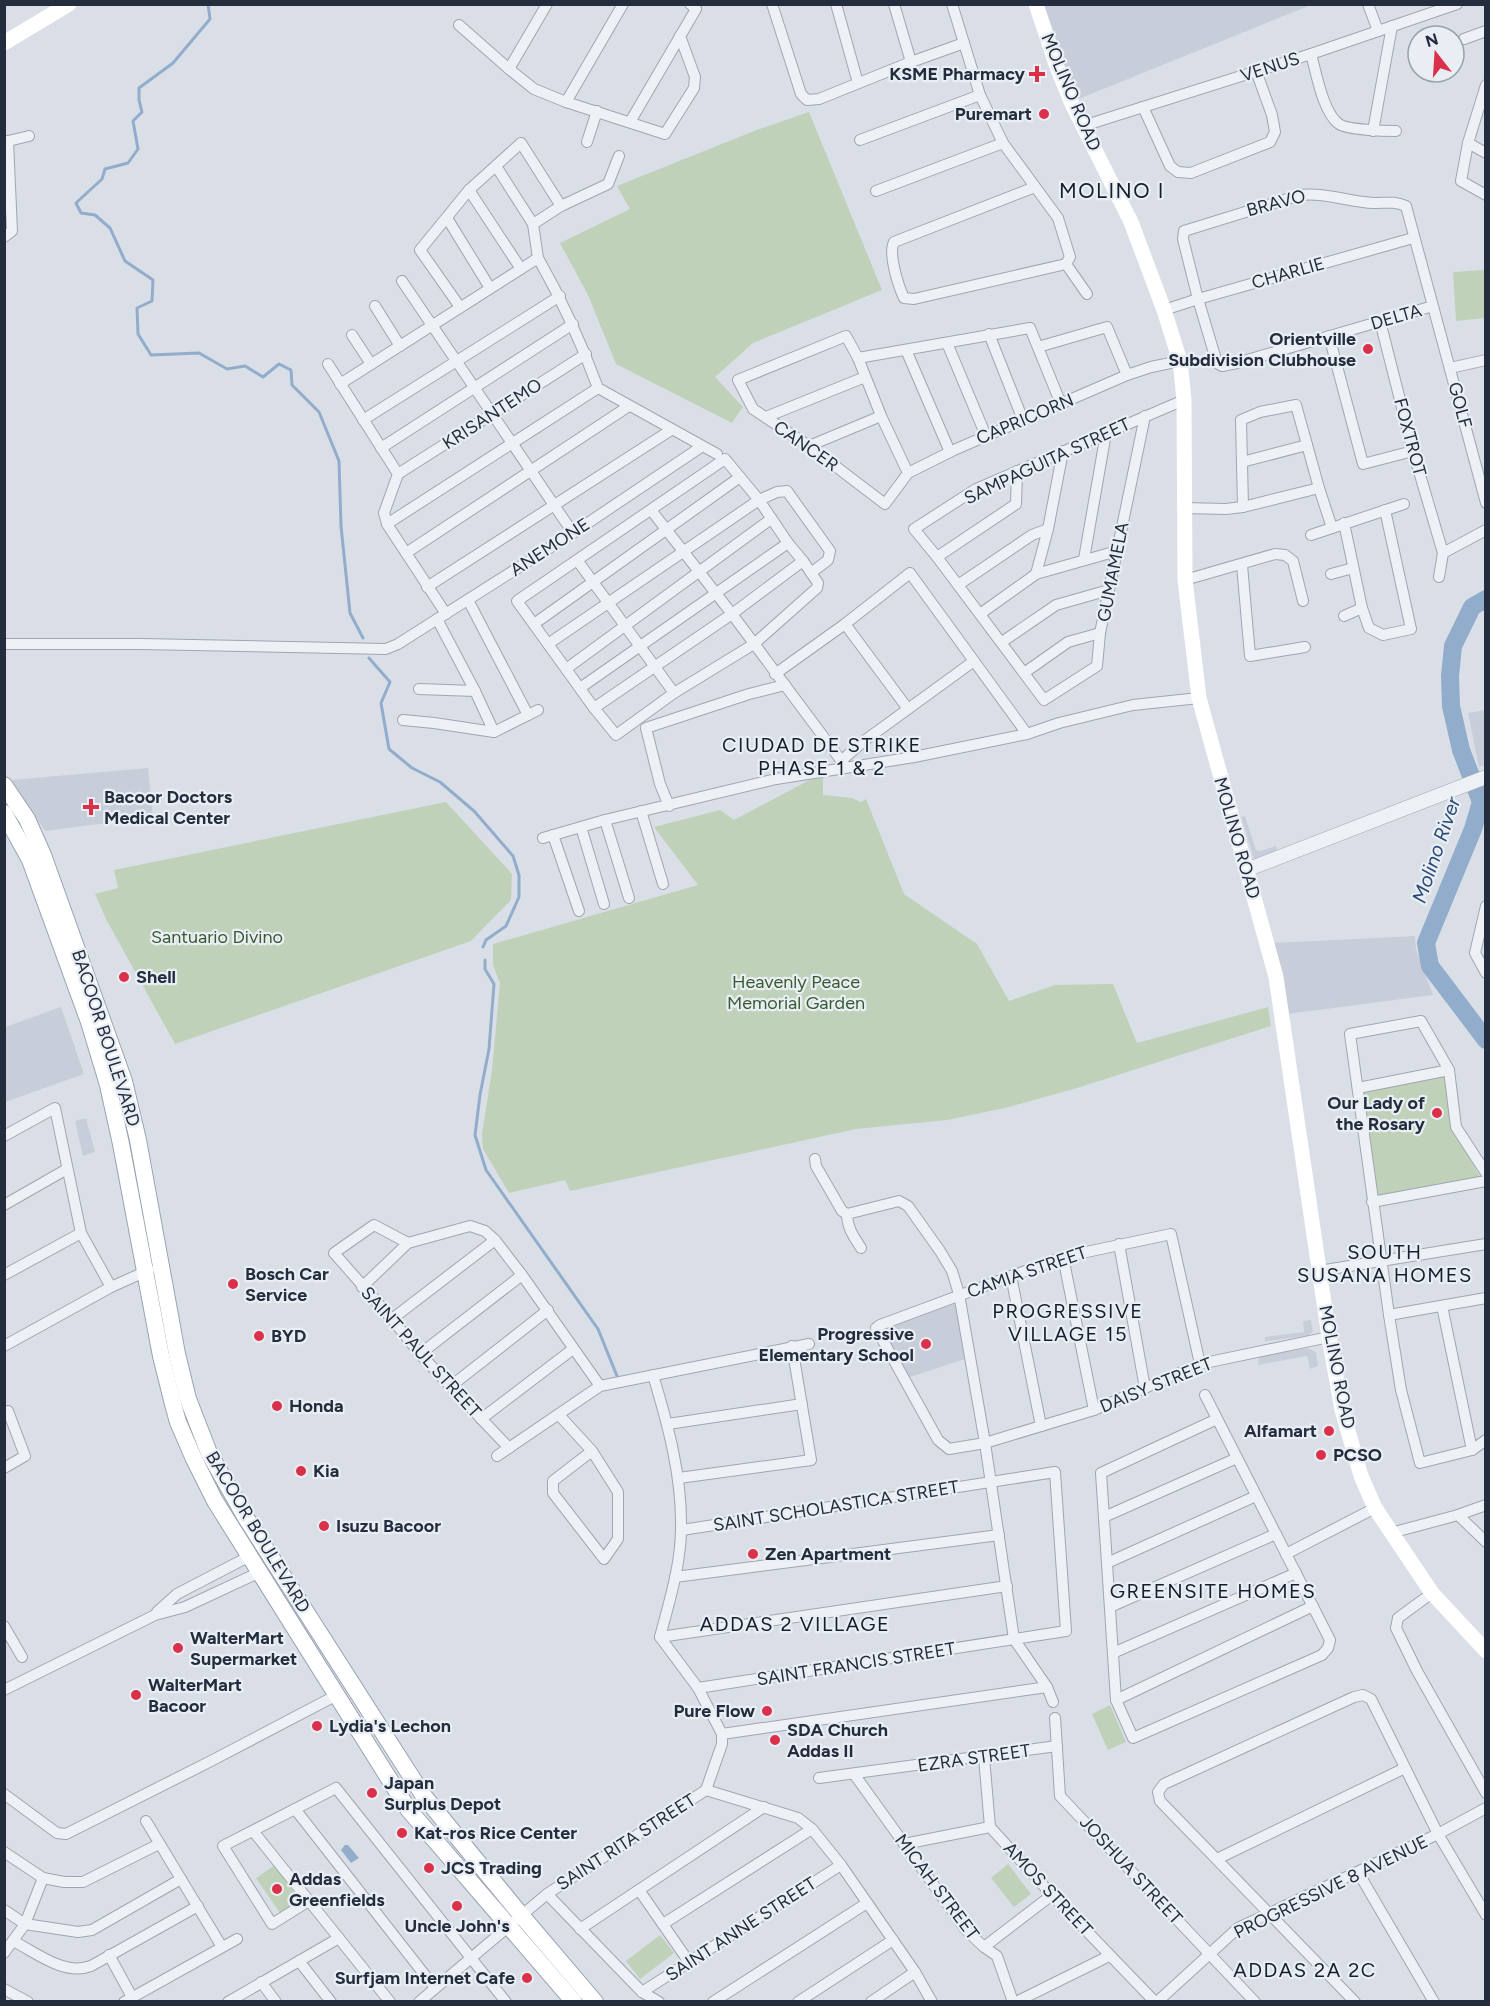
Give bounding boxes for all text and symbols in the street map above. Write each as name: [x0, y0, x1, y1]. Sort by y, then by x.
north arrow: [1406, 24, 1466, 84]
text: N: [1423, 29, 1440, 51]
street label: MOLINO ROAD: [1036, 30, 1106, 154]
street label: VENUS: [1238, 47, 1302, 87]
place label: KSME Pharmacy: [889, 63, 1026, 85]
marker: KSME Pharmacy: [1030, 67, 1044, 81]
place label: Puremart: [955, 103, 1032, 125]
marker: Puremart: [1037, 107, 1051, 121]
district label: MOLINO I: [1059, 178, 1165, 203]
street label: BRAVO: [1244, 185, 1308, 221]
street label: CHARLIE: [1249, 252, 1327, 294]
street label: DELTA: [1368, 299, 1424, 335]
place label: Orientville Subdivision Clubhouse: [1168, 328, 1356, 371]
marker: Orientville Subdivision Clubhouse: [1361, 342, 1375, 356]
street label: KRISANTEMO: [438, 374, 546, 454]
street label: GOLF: [1443, 380, 1477, 431]
street label: CAPRICORN: [973, 389, 1077, 449]
street label: FOXTROT: [1389, 396, 1431, 478]
street label: SAMPAGUITA STREET: [960, 413, 1134, 509]
street label: CANCER: [769, 416, 843, 476]
street label: ANEMONE: [506, 513, 594, 581]
street label: GUMAMELA: [1093, 520, 1133, 624]
district label: CIUDAD DE STRIKE PHASE 1 & 2: [722, 733, 922, 780]
street label: MOLINO ROAD: [1209, 775, 1265, 901]
place label: Bacoor Doctors Medical Center: [104, 786, 233, 829]
water label: Molino River: [1407, 793, 1466, 906]
marker: Bacoor Doctors Medical Center: [82, 798, 100, 816]
park label: Santuario Divino: [151, 926, 283, 948]
street label: BACOOR BOULEVARD: [67, 947, 145, 1129]
place label: Shell: [136, 966, 176, 988]
marker: Shell: [117, 970, 131, 984]
park label: Heavenly Peace Memorial Garden: [727, 971, 865, 1014]
place label: Our Lady of the Rosary: [1327, 1092, 1426, 1135]
marker: Our Lady of the Rosary: [1430, 1106, 1444, 1120]
district label: SOUTH SUSANA HOMES: [1297, 1240, 1473, 1287]
street label: CAMIA STREET: [964, 1241, 1090, 1303]
place label: Bosch Car Service: [245, 1263, 329, 1306]
marker: Bosch Car Service: [226, 1277, 240, 1291]
street label: SAINT PAUL STREET: [356, 1282, 486, 1422]
district label: PROGRESSIVE VILLAGE 15: [992, 1299, 1144, 1346]
street label: MOLINO ROAD: [1314, 1303, 1360, 1431]
place label: Progressive Elementary School: [759, 1323, 914, 1366]
place label: BYD: [271, 1325, 306, 1347]
marker: BYD: [252, 1329, 266, 1343]
marker: Progressive Elementary School: [919, 1337, 933, 1351]
street label: DAISY STREET: [1097, 1352, 1215, 1418]
place label: Honda: [289, 1395, 344, 1417]
marker: Honda: [270, 1399, 284, 1413]
place label: Alfamart: [1244, 1420, 1317, 1442]
marker: Alfamart: [1322, 1424, 1336, 1438]
place label: PCSO: [1333, 1444, 1382, 1466]
street label: BACOOR BOULEVARD: [201, 1447, 315, 1617]
marker: PCSO: [1314, 1448, 1328, 1462]
place label: Kia: [313, 1460, 339, 1482]
marker: Kia: [294, 1464, 308, 1478]
street label: SAINT SCHOLASTICA STREET: [712, 1476, 960, 1536]
place label: Isuzu Bacoor: [336, 1515, 441, 1537]
marker: Isuzu Bacoor: [317, 1519, 331, 1533]
place label: Zen Apartment: [765, 1543, 891, 1565]
marker: Zen Apartment: [746, 1547, 760, 1561]
district label: GREENSITE HOMES: [1110, 1579, 1316, 1603]
district label: ADDAS 2 VILLAGE: [700, 1612, 890, 1636]
place label: WalterMart Supermarket: [190, 1627, 297, 1670]
street label: SAINT FRANCIS STREET: [755, 1637, 957, 1691]
marker: WalterMart Supermarket: [171, 1641, 185, 1655]
place label: WalterMart Bacoor: [148, 1674, 242, 1717]
marker: WalterMart Bacoor: [129, 1688, 143, 1702]
place label: Pure Flow: [673, 1700, 755, 1722]
marker: Pure Flow: [760, 1704, 774, 1718]
place label: Lydia's Lechon: [329, 1715, 451, 1737]
marker: Lydia's Lechon: [310, 1719, 324, 1733]
place label: SDA Church Addas II: [787, 1719, 888, 1762]
marker: SDA Church Addas II: [768, 1733, 782, 1747]
street label: EZRA STREET: [916, 1739, 1032, 1777]
place label: Japan Surplus Depot: [384, 1772, 501, 1815]
marker: Japan Surplus Depot: [365, 1786, 379, 1800]
street label: SAINT RITA STREET: [552, 1789, 700, 1895]
street label: JOSHUA STREET: [1075, 1811, 1187, 1929]
place label: Kat-ros Rice Center: [414, 1822, 577, 1844]
marker: Kat-ros Rice Center: [395, 1826, 409, 1840]
street label: MICAH STREET: [890, 1830, 984, 1944]
street label: PROGRESSIVE 8 AVENUE: [1230, 1830, 1432, 1944]
street label: AMOS STREET: [999, 1837, 1097, 1941]
place label: JCS Trading: [441, 1857, 542, 1879]
marker: JCS Trading: [422, 1861, 436, 1875]
place label: Addas Greenfields: [289, 1868, 385, 1911]
street label: SAINT ANNE STREET: [662, 1872, 820, 1986]
marker: Addas Greenfields: [270, 1882, 284, 1896]
marker: Uncle John's: [450, 1899, 464, 1913]
place label: Uncle John's: [404, 1915, 510, 1937]
district label: ADDAS 2A 2C: [1233, 1958, 1377, 1982]
place label: Surfjam Internet Cafe: [335, 1967, 515, 1989]
marker: Surfjam Internet Cafe: [520, 1971, 534, 1985]

